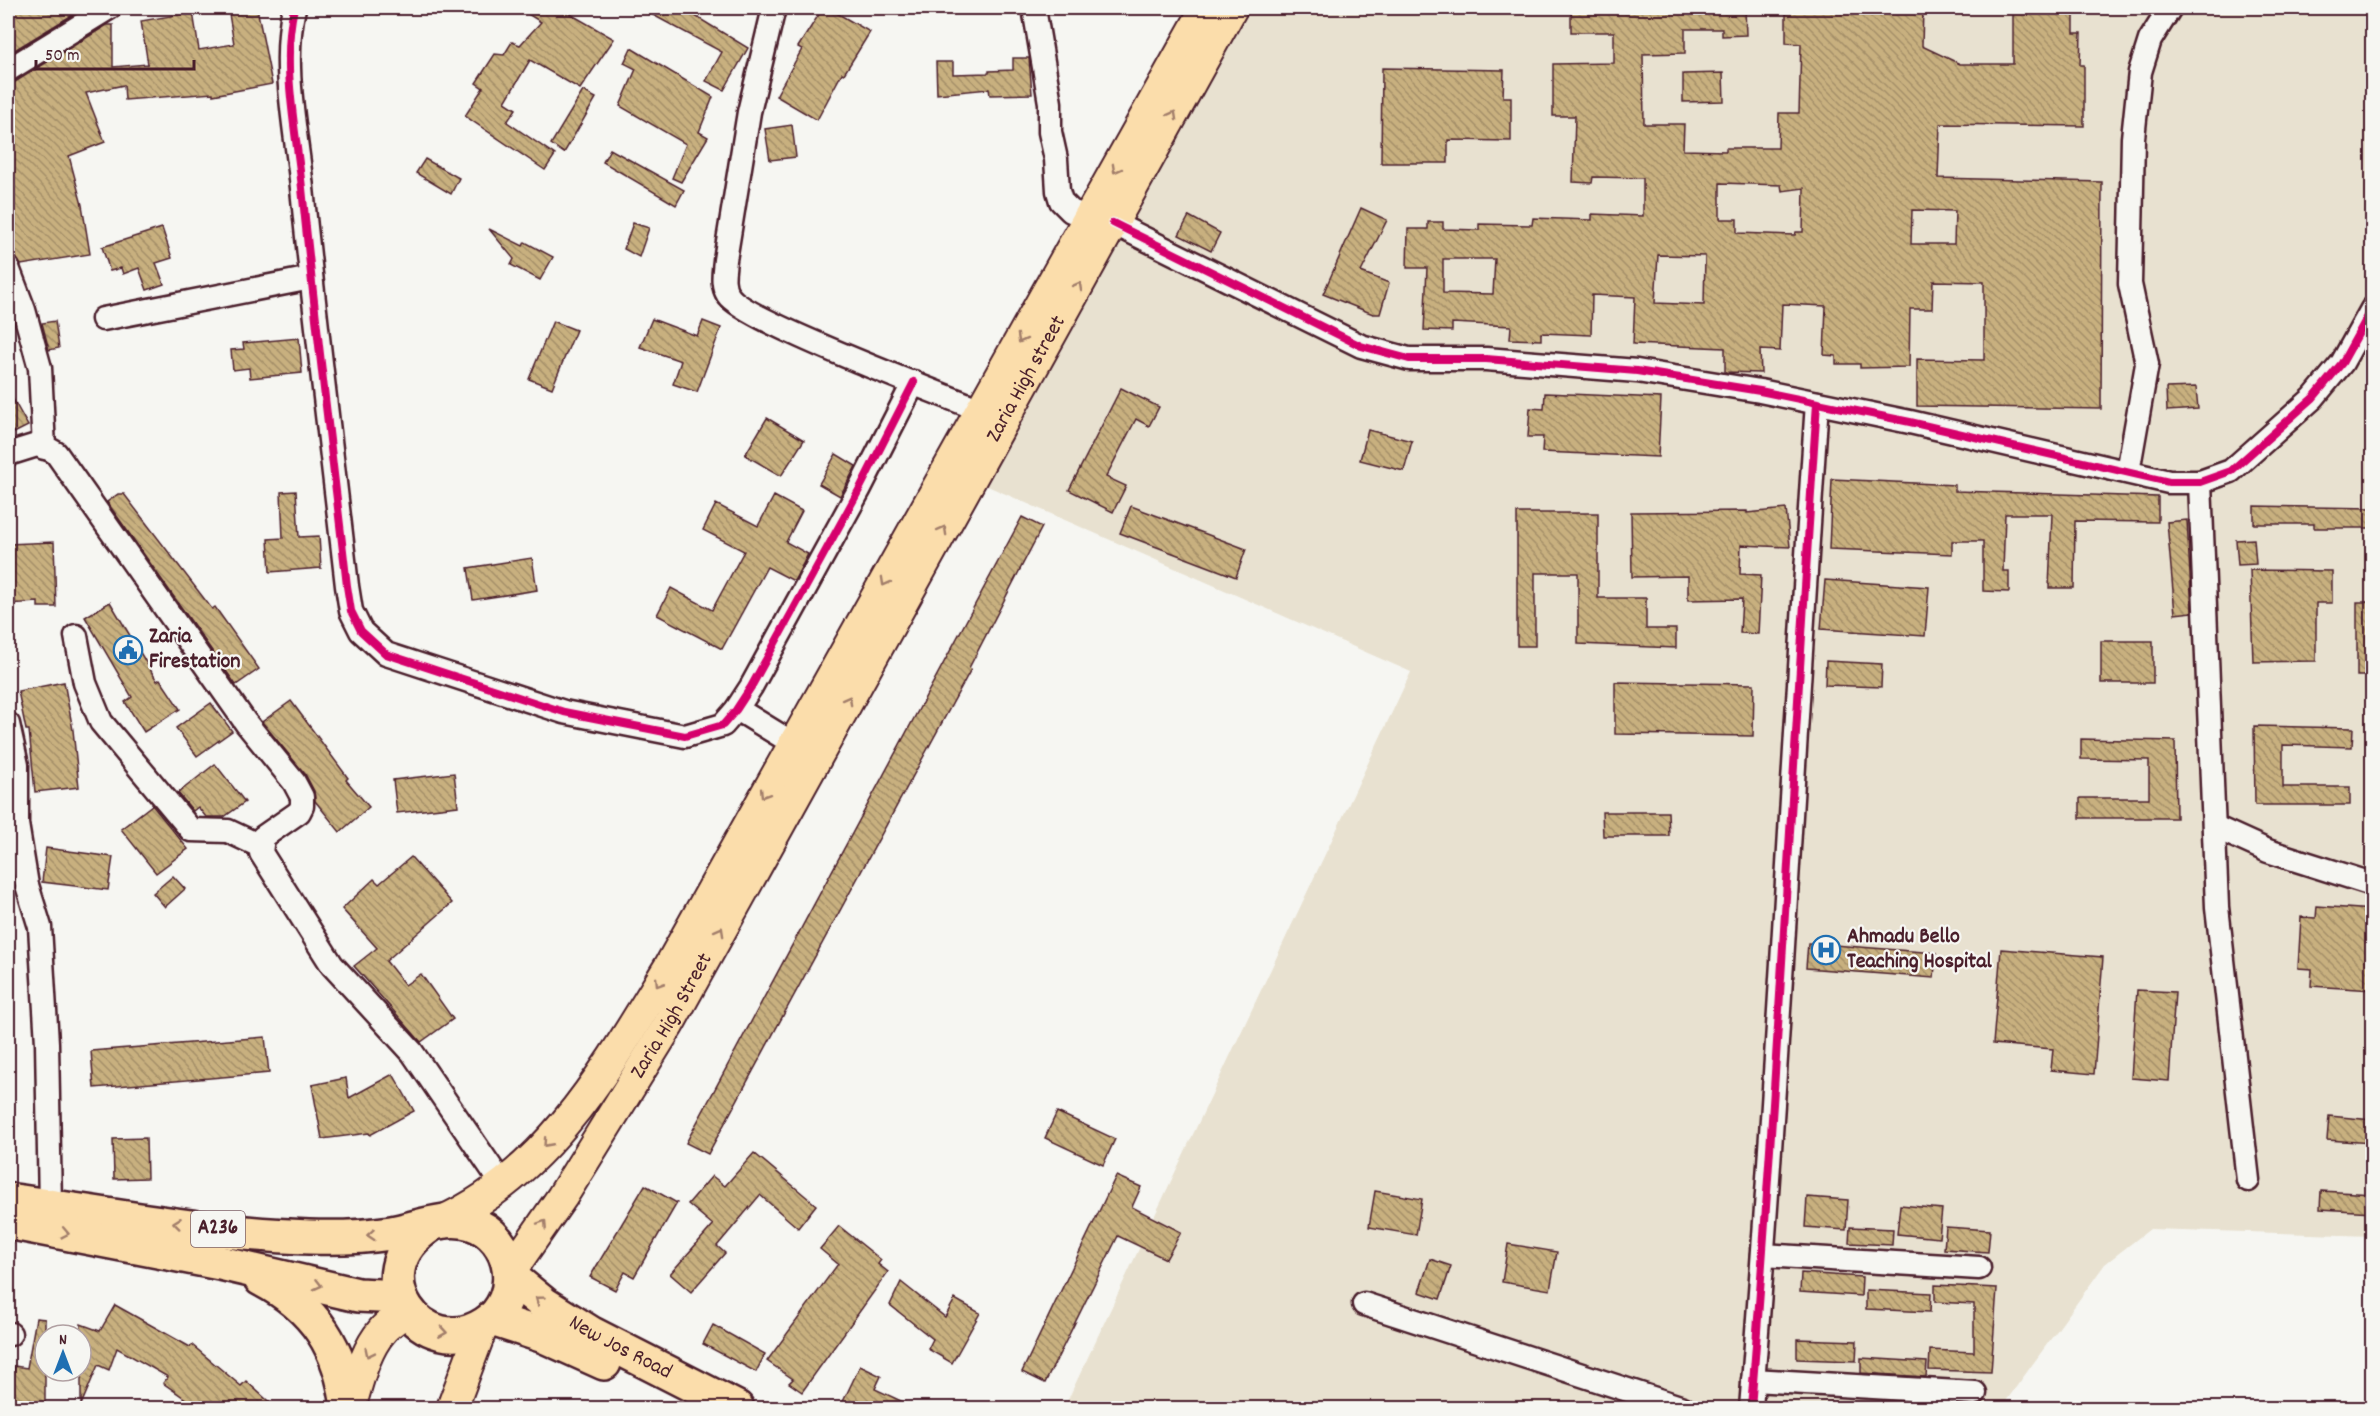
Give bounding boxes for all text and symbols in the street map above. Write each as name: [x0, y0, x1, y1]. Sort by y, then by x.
scale bar: [36, 33, 194, 71]
text: 50 m: [45, 44, 80, 69]
one-way arrow: [1165, 111, 1177, 121]
one-way arrow: [1112, 162, 1124, 173]
one-way arrow: [1071, 282, 1082, 292]
street label: Zaria High street: [979, 310, 1074, 448]
one-way arrow: [1017, 333, 1028, 343]
one-way arrow: [936, 526, 947, 536]
one-way arrow: [881, 576, 892, 586]
place label: Zaria Firestation: [149, 622, 240, 678]
public building icon: Zaria Firestation: [112, 634, 144, 666]
one-way arrow: [841, 696, 852, 706]
one-way arrow: [760, 788, 771, 798]
place label: Ahmadu Bello Teaching Hospital: [1847, 922, 1993, 978]
one-way arrow: [713, 927, 724, 938]
hospital icon: Ahmadu Bello Teaching Hospital: [1810, 934, 1842, 966]
street label: Zaria High Street: [623, 947, 721, 1085]
one-way arrow: [654, 977, 666, 987]
one-way arrow: [543, 1136, 554, 1146]
road number: A236: [191, 1211, 245, 1247]
one-way arrow: [172, 1218, 181, 1230]
one-way arrow: [536, 1219, 547, 1230]
one-way arrow: [60, 1226, 70, 1239]
one-way arrow: [366, 1228, 375, 1241]
one-way arrow: [312, 1277, 322, 1290]
one-way arrow: [535, 1296, 546, 1307]
street label: New Jos Road: [562, 1308, 677, 1388]
north arrow: [33, 1323, 93, 1383]
one-way arrow: [438, 1325, 448, 1338]
text: N: [59, 1329, 67, 1352]
one-way arrow: [365, 1347, 376, 1358]

